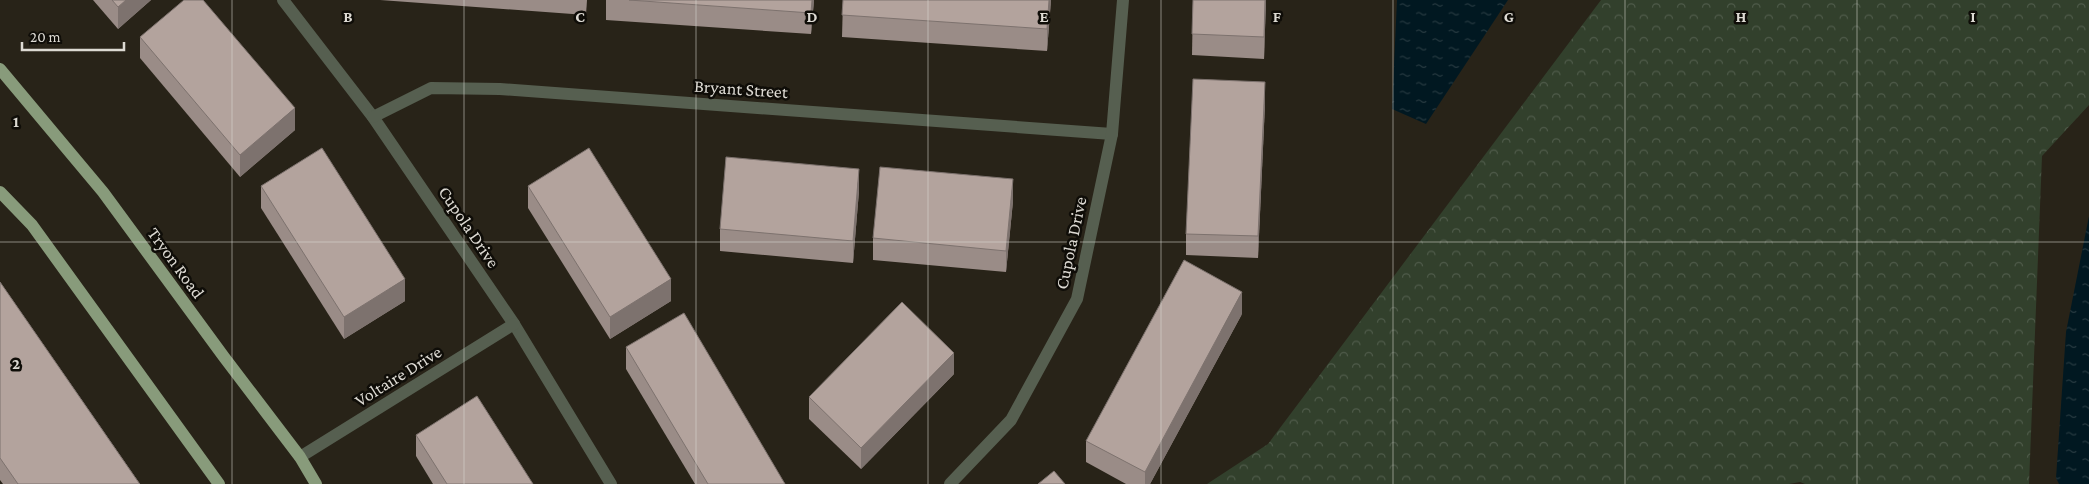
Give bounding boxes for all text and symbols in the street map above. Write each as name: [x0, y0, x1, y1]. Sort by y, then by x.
text: B: [343, 8, 353, 25]
text: C: [575, 8, 585, 25]
text: D: [806, 8, 818, 25]
text: E: [1039, 8, 1049, 25]
text: F: [1273, 8, 1282, 25]
text: G: [1504, 8, 1514, 25]
text: H: [1736, 8, 1747, 25]
text: I: [1970, 8, 1976, 25]
scale bar: [22, 20, 125, 52]
text: 20 m: [30, 29, 61, 45]
street label: Bryant Street: [693, 76, 790, 102]
text: 1: [13, 113, 19, 130]
street label: Cupola Drive: [434, 182, 504, 272]
street label: Cupola Drive: [1051, 195, 1091, 291]
street label: Tryon Road: [144, 224, 209, 303]
street label: Voltaire Drive: [351, 341, 445, 411]
text: 2: [12, 355, 20, 372]

